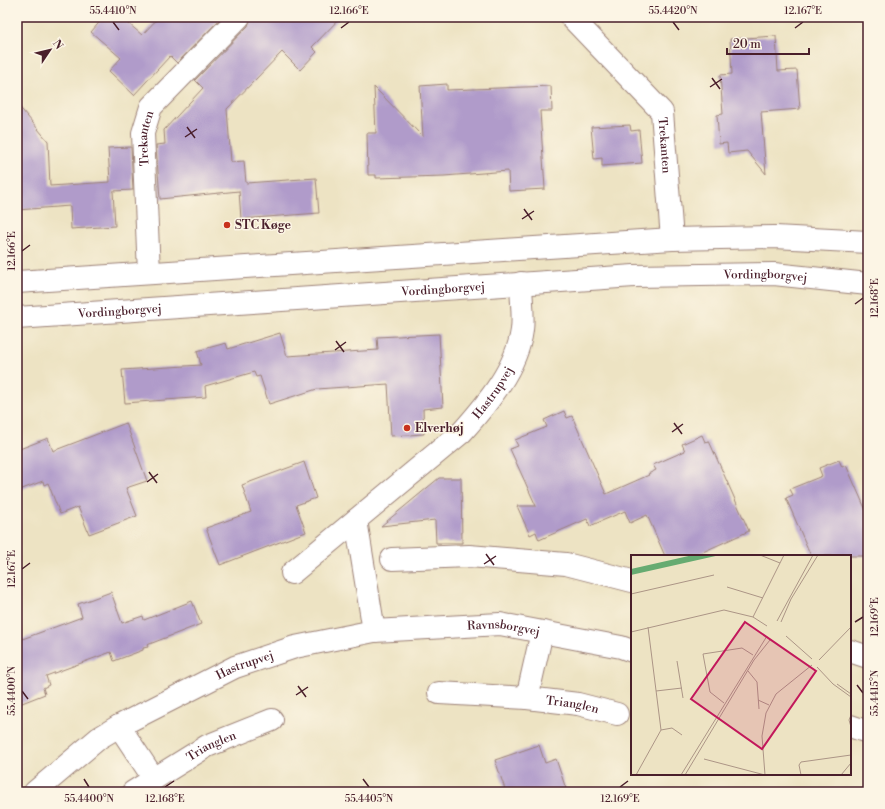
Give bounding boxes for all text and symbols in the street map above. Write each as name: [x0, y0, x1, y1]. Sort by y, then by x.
text: 55.4410°N: [89, 5, 137, 17]
text: 12.166°E: [329, 5, 369, 17]
text: 55.4420°N: [649, 5, 698, 17]
text: 12.167°E: [784, 5, 822, 17]
north arrow: [30, 30, 70, 70]
scale bar: [727, 30, 809, 56]
text: N: [49, 37, 66, 53]
text: 20 m: [733, 37, 761, 52]
street label: Trekanten: [136, 109, 157, 167]
street label: Trekanten: [654, 117, 674, 174]
place label: STC Køge: [235, 218, 292, 233]
marker: STC Køge: [222, 220, 232, 230]
text: 12.166°E: [6, 231, 18, 271]
street label: Vordingborgvej: [722, 267, 808, 286]
text: 12.168°E: [869, 278, 881, 318]
street label: Vordingborgvej: [400, 279, 486, 300]
street label: Vordingborgvej: [76, 301, 162, 322]
street label: Hastrupvej: [470, 364, 517, 422]
place label: Elverhøj: [415, 421, 464, 436]
marker: Elverhøj: [402, 423, 412, 433]
text: 12.167°E: [6, 550, 18, 588]
inset map: [631, 555, 851, 775]
text: 12.169°E: [869, 597, 881, 637]
street label: Ravnsborgvej: [467, 617, 541, 639]
street label: Hastrupvej: [214, 648, 275, 683]
text: 55.4400°N: [6, 666, 18, 716]
text: 55.4415°N: [869, 669, 881, 716]
street label: Trianglen: [545, 693, 600, 717]
street label: Trianglen: [184, 728, 238, 765]
text: 55.4400°N: [64, 793, 114, 805]
text: 12.168°E: [145, 793, 185, 805]
text: 55.4405°N: [345, 793, 394, 805]
text: 12.169°E: [600, 793, 640, 805]

